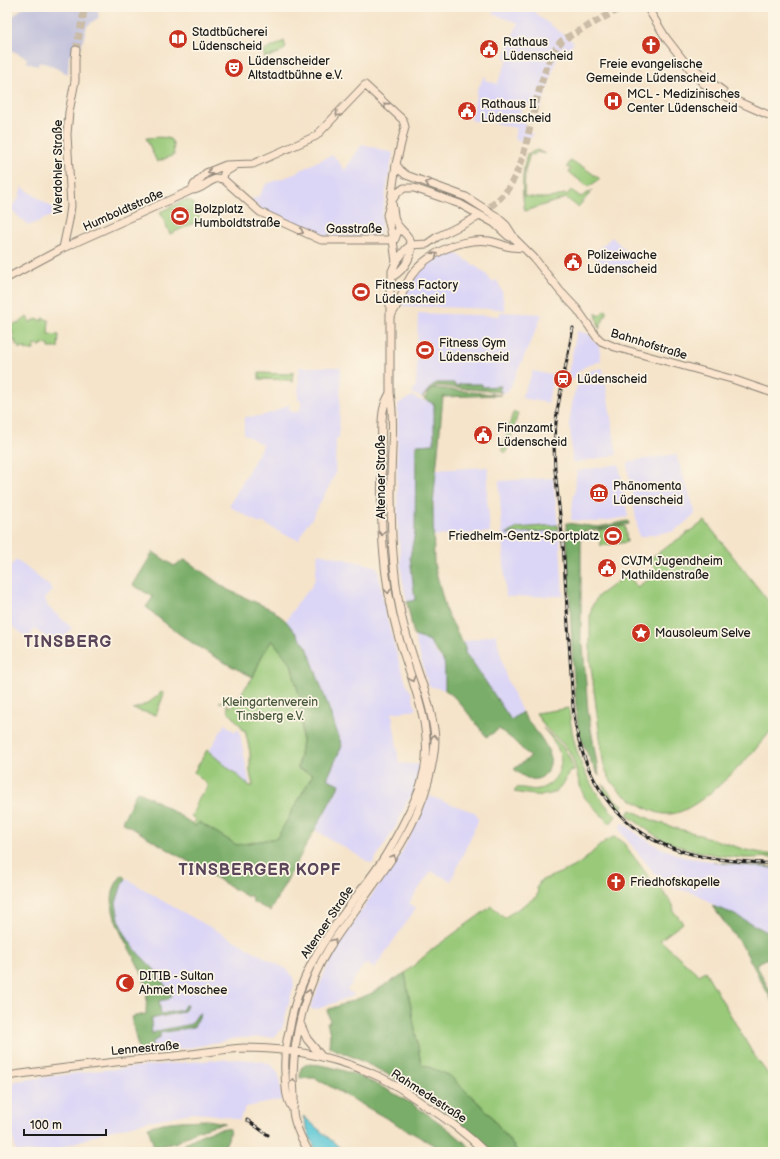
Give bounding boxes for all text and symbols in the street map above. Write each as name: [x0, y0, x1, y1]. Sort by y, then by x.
place label: Stadtbücherei Lüdenscheid: [192, 25, 268, 54]
library icon: Stadtbücherei Lüdenscheid: [167, 28, 189, 50]
church icon: Freie evangelische Gemeinde Lüdenscheid: [640, 34, 662, 56]
place label: Rathaus Lüdenscheid: [503, 35, 573, 64]
public building icon: Rathaus Lüdenscheid: [478, 38, 500, 60]
place label: Lüdenscheider Altstadtbühne e.V.: [248, 54, 343, 83]
theatre icon: Lüdenscheider Altstadtbühne e.V.: [223, 57, 245, 79]
place label: Freie evangelische Gemeinde Lüdenscheid: [586, 57, 716, 86]
place label: MCL - Medizinisches Center Lüdenscheid: [627, 87, 740, 116]
hospital icon: MCL - Medizinisches Center Lüdenscheid: [602, 90, 624, 112]
place label: Rathaus II Lüdenscheid: [481, 97, 551, 126]
public building icon: Rathaus II Lüdenscheid: [456, 100, 478, 122]
one-way arrow: [384, 103, 391, 110]
one-way arrow: [335, 109, 343, 117]
street label: Werdohler Straße: [51, 120, 66, 214]
one-way arrow: [207, 167, 214, 175]
one-way arrow: [424, 180, 431, 188]
street label: Humboldtstraße: [81, 186, 166, 235]
place label: Bolzplatz Humboldtstraße: [194, 202, 280, 231]
sports icon: Bolzplatz Humboldtstraße: [169, 205, 191, 227]
street label: Gasstraße: [326, 222, 382, 237]
one-way arrow: [297, 227, 304, 235]
place label: Polizeiwache Lüdenscheid: [587, 248, 657, 277]
public building icon: Polizeiwache Lüdenscheid: [562, 251, 584, 273]
one-way arrow: [431, 252, 438, 260]
place label: Fitness Factory Lüdenscheid: [375, 278, 459, 307]
sports icon: Fitness Factory Lüdenscheid: [350, 281, 372, 303]
street label: Bahnhofstraße: [609, 326, 689, 363]
place label: Fitness Gym Lüdenscheid: [439, 336, 509, 365]
sports icon: Fitness Gym Lüdenscheid: [414, 339, 436, 361]
station icon: Lüdenscheid: [552, 368, 574, 390]
place label: Lüdenscheid: [577, 372, 647, 387]
place label: Finanzamt Lüdenscheid: [497, 421, 567, 450]
public building icon: Finanzamt Lüdenscheid: [472, 424, 494, 446]
street label: Altenaer Straße: [374, 435, 389, 519]
place label: Phänomenta Lüdenscheid: [613, 479, 683, 508]
museum icon: Phänomenta Lüdenscheid: [588, 482, 610, 504]
sports icon: Friedhelm-Gentz-Sportplatz: [602, 525, 624, 547]
place label: Friedhelm-Gentz-Sportplatz: [448, 529, 599, 544]
one-way arrow: [377, 530, 386, 536]
place label: CVJM Jugendheim Mathildenstraße: [621, 554, 723, 583]
public building icon: CVJM Jugendheim Mathildenstraße: [596, 557, 618, 579]
one-way arrow: [383, 588, 392, 594]
place icon: Mausoleum Selve: [630, 622, 652, 644]
place label: Mausoleum Selve: [655, 626, 751, 641]
district label: TINSBERG: [24, 633, 112, 652]
one-way arrow: [407, 675, 416, 682]
park label: Kleingartenverein Tinsberg e.V.: [222, 695, 318, 724]
one-way arrow: [430, 734, 439, 740]
one-way arrow: [388, 854, 395, 861]
district label: TINSBERGER KOPF: [178, 861, 342, 880]
church icon: Friedhofskapelle: [605, 871, 627, 893]
place label: Friedhofskapelle: [630, 875, 720, 890]
street label: Altenaer Straße: [298, 883, 357, 961]
one-way arrow: [329, 939, 336, 946]
place label: DITIB - Sultan Ahmet Moschee: [139, 969, 227, 998]
mosque icon: DITIB - Sultan Ahmet Moschee: [114, 972, 136, 994]
one-way arrow: [304, 989, 313, 996]
street label: Lennestraße: [110, 1038, 180, 1059]
street label: Rahmedestraße: [388, 1066, 469, 1126]
one-way arrow: [289, 1078, 297, 1084]
scale bar: [24, 1111, 106, 1137]
text: 100 m: [30, 1118, 62, 1133]

